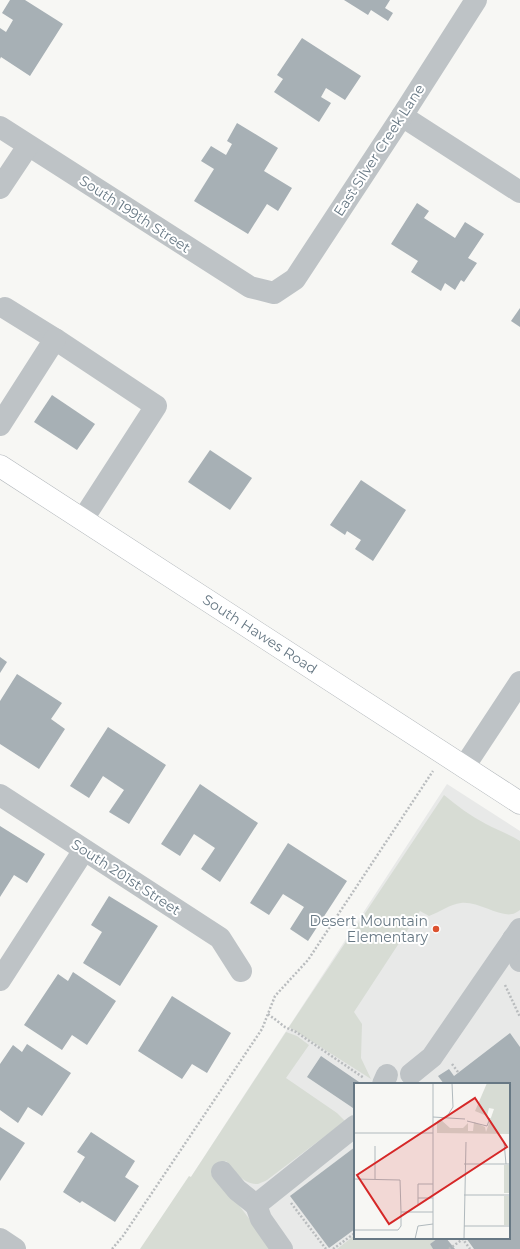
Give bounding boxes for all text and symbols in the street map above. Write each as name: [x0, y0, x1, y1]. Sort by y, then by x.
street label: East Silver Creek Lane: [330, 81, 428, 219]
street label: South 199th Street: [76, 171, 194, 257]
street label: South Hawes Road: [199, 590, 321, 678]
street label: South 201st Street: [68, 835, 184, 919]
place label: Desert Mountain Elementary: [310, 912, 428, 946]
marker: Desert Mountain Elementary: [431, 924, 441, 934]
inset map: [354, 1083, 510, 1239]

